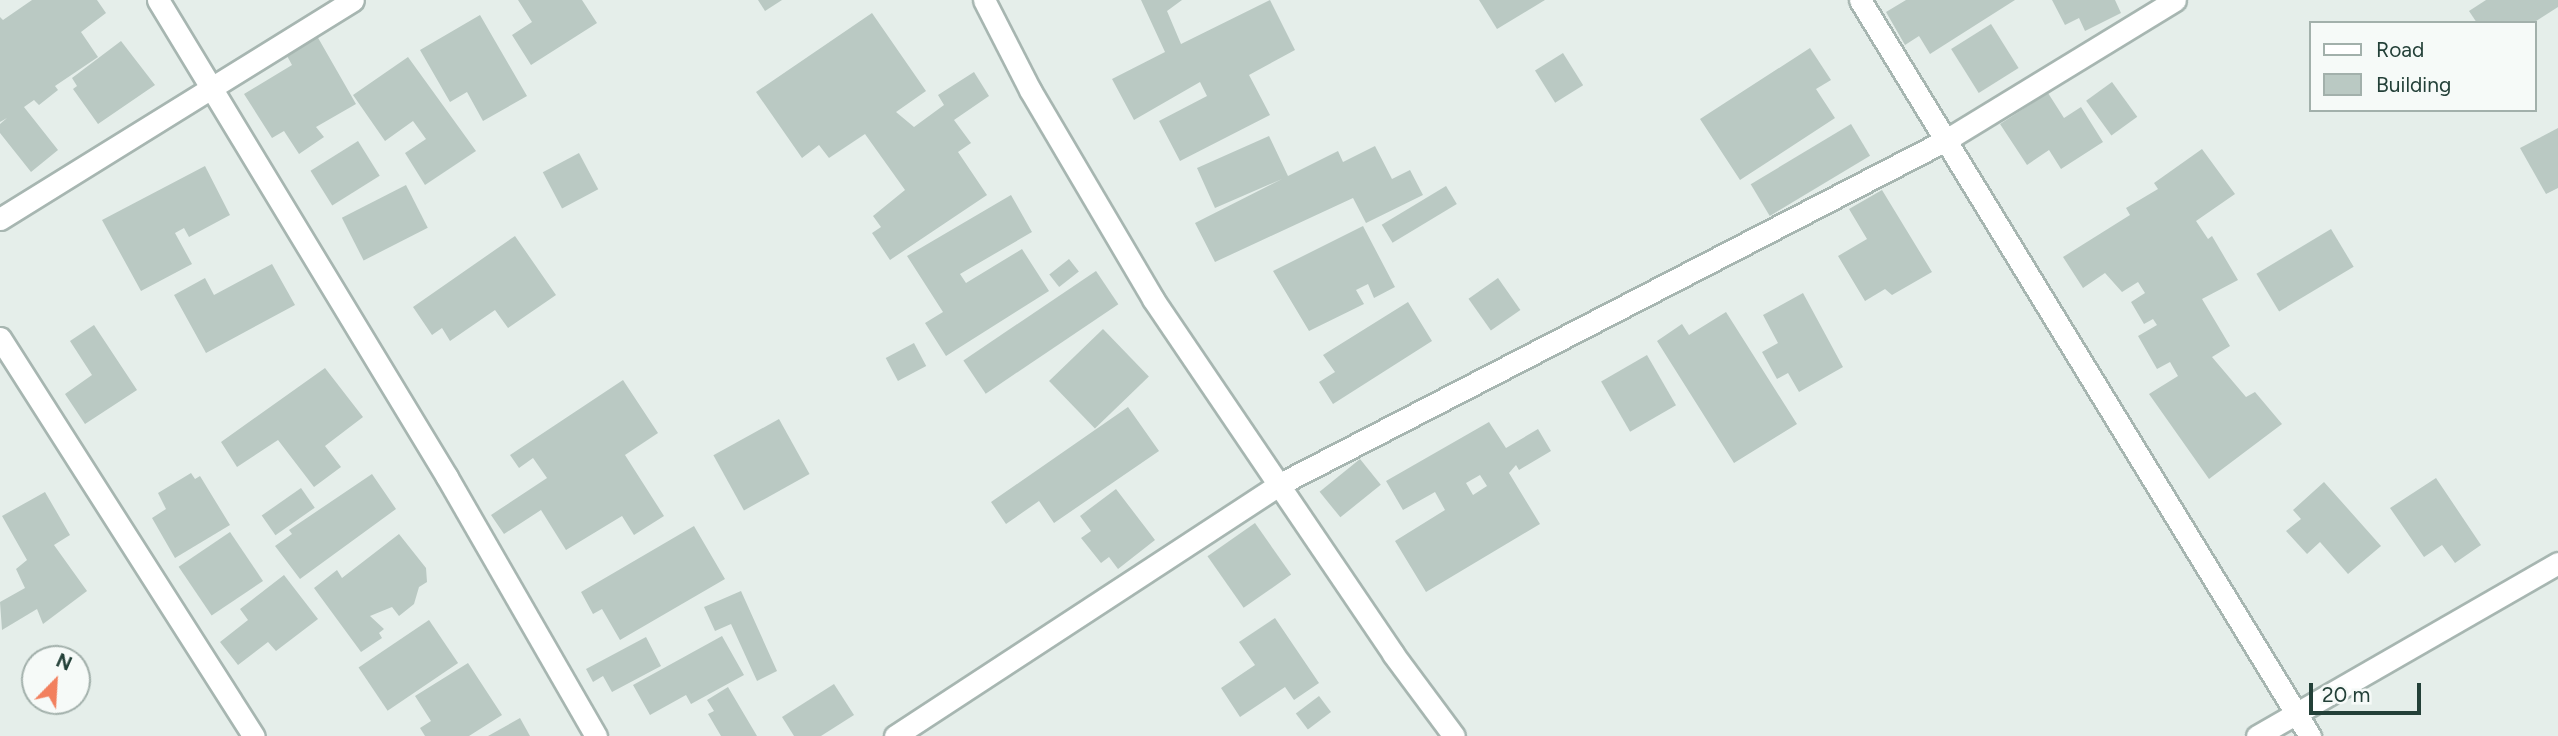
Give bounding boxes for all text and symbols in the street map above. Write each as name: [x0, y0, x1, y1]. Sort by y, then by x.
legend: [2310, 21, 2537, 112]
text: Road: [2376, 37, 2424, 62]
text: Building: [2376, 72, 2451, 97]
north arrow: [21, 645, 91, 715]
text: N: [53, 649, 75, 676]
scale bar: [2313, 670, 2425, 714]
text: 20 m: [2322, 682, 2370, 707]

